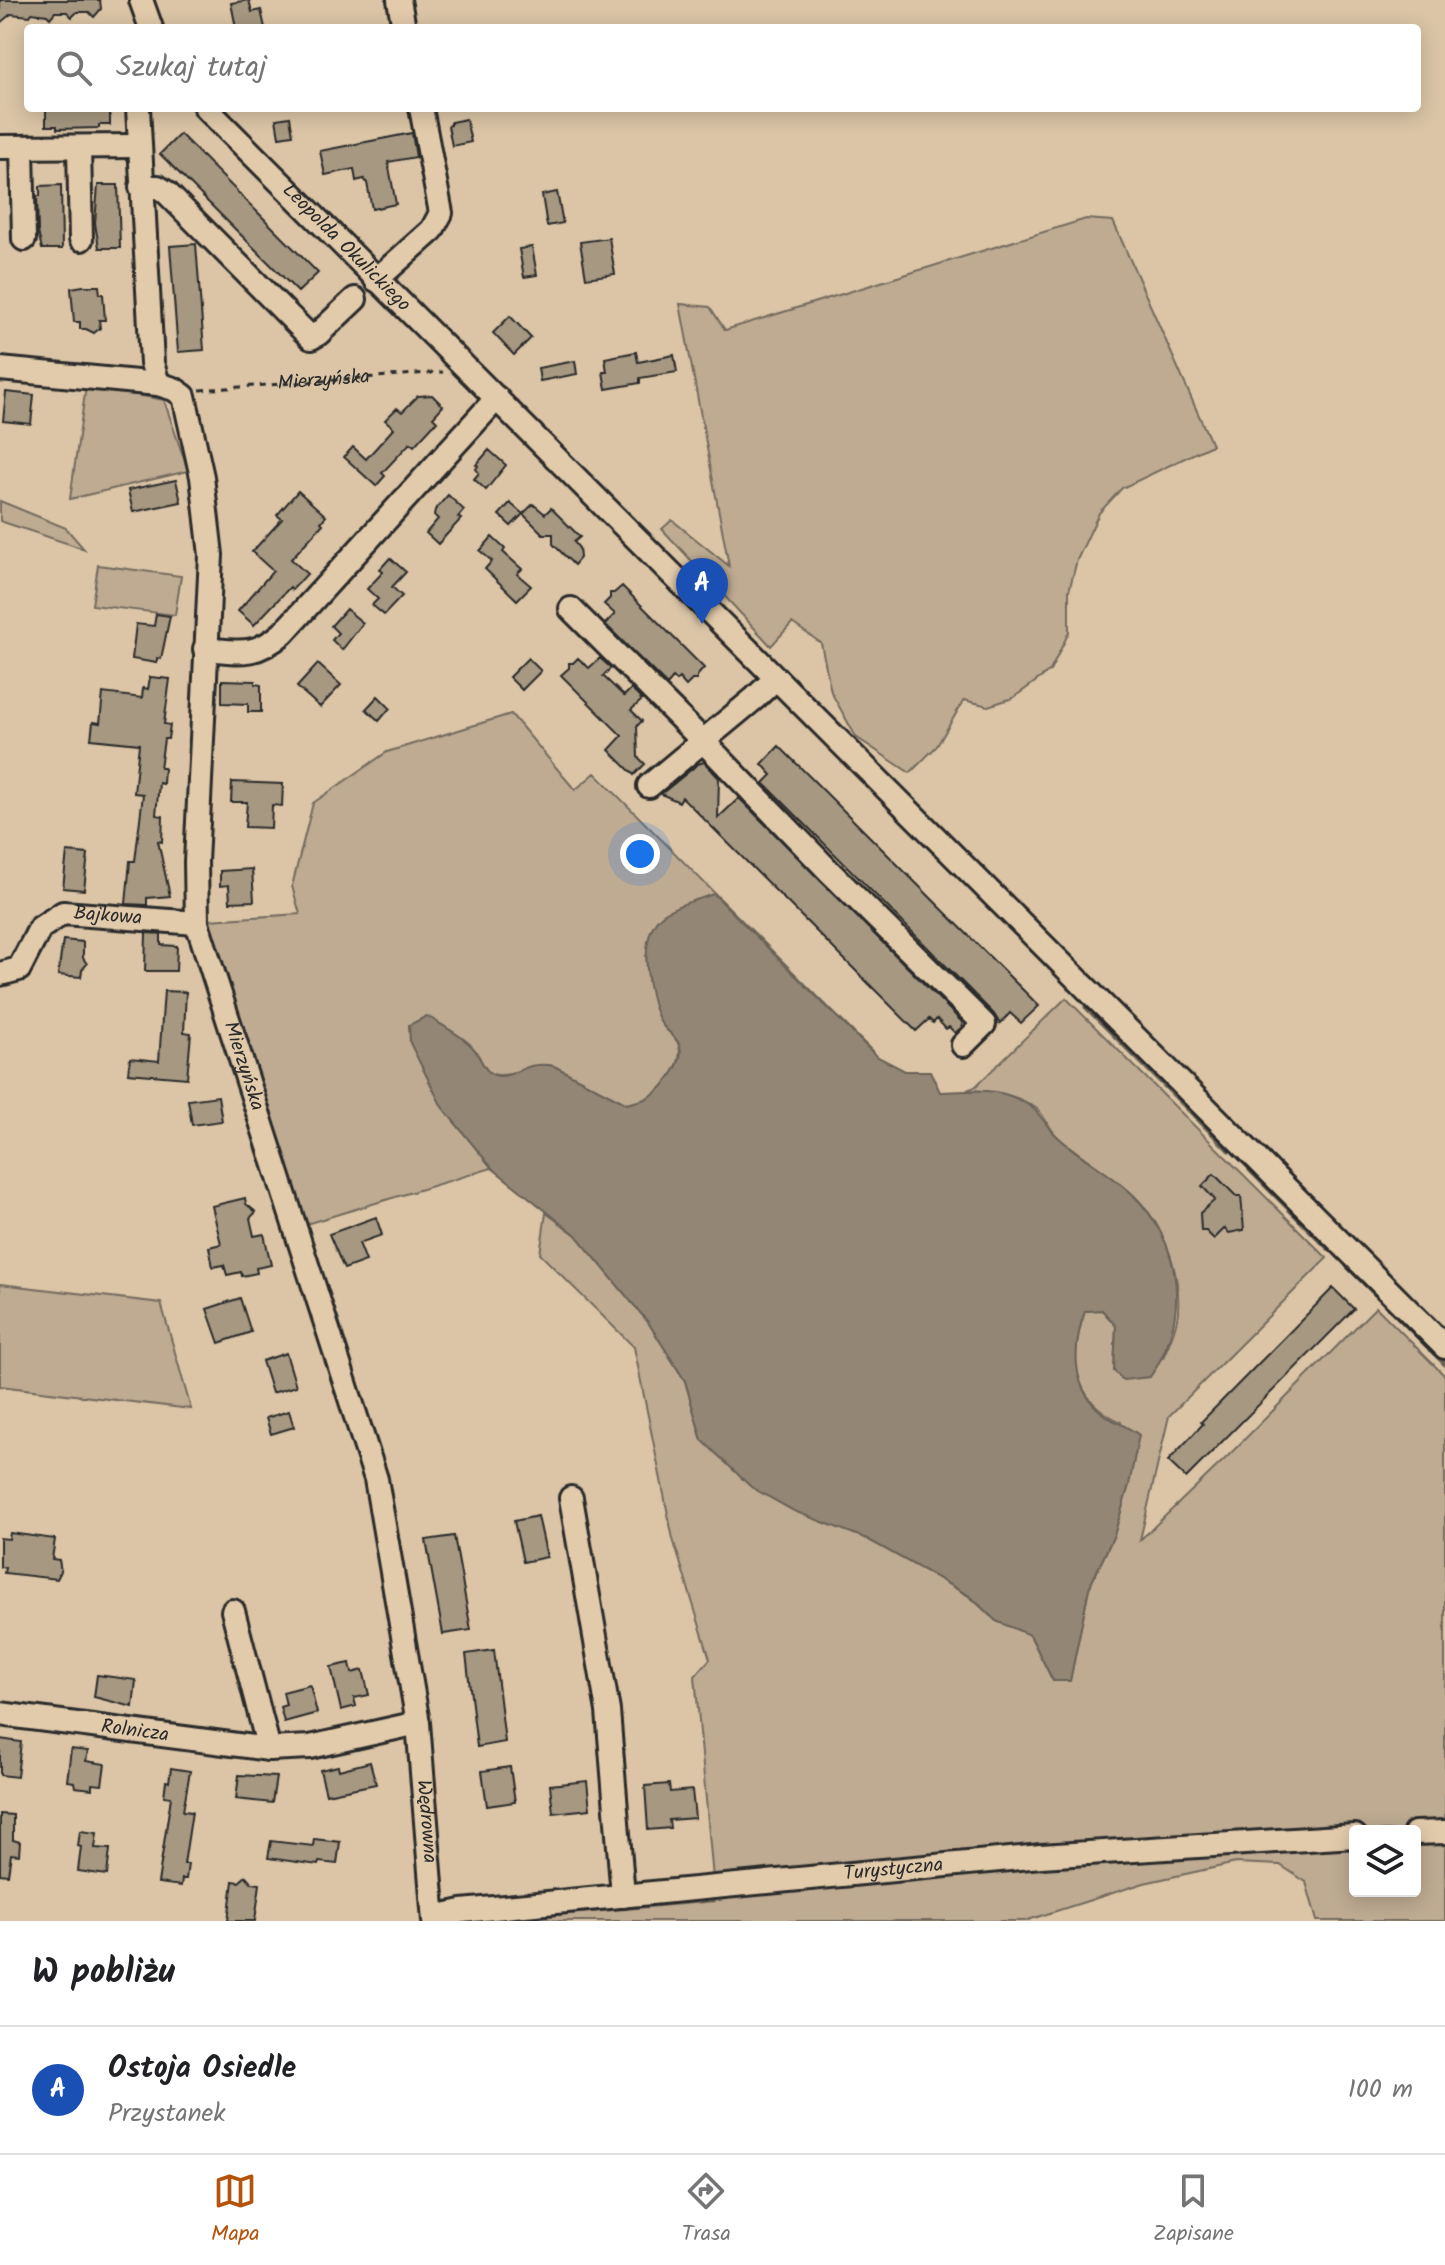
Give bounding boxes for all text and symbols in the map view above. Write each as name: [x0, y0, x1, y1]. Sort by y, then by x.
search box: [24, 24, 1421, 112]
text: Szukaj tutaj: [116, 44, 267, 92]
icon: search: [52, 46, 96, 90]
street label: Leopolda Okulickiego: [274, 176, 418, 320]
street label: Mierzyńska: [276, 361, 371, 400]
pin: A: [676, 558, 728, 624]
your location: [620, 834, 660, 874]
street label: Bajkowa: [72, 898, 143, 935]
street label: Mierzyńska: [214, 1017, 272, 1115]
street label: Rolnicza: [99, 1711, 171, 1752]
street label: Wędrowna: [407, 1778, 445, 1864]
map controls: [1349, 1825, 1421, 1897]
button: layers: [1349, 1825, 1421, 1897]
street label: Turystyczna: [842, 1849, 945, 1891]
text: W pobliżu: [32, 1946, 175, 2000]
text: Ostoja Osiedle: [108, 2045, 296, 2093]
text: A: [50, 2069, 66, 2111]
text: 100 m: [1348, 2069, 1413, 2111]
text: Przystanek: [108, 2093, 225, 2135]
tab: Mapa: [211, 2169, 260, 2252]
tab: Trasa: [682, 2169, 731, 2252]
tab: Zapisane: [1153, 2169, 1234, 2252]

